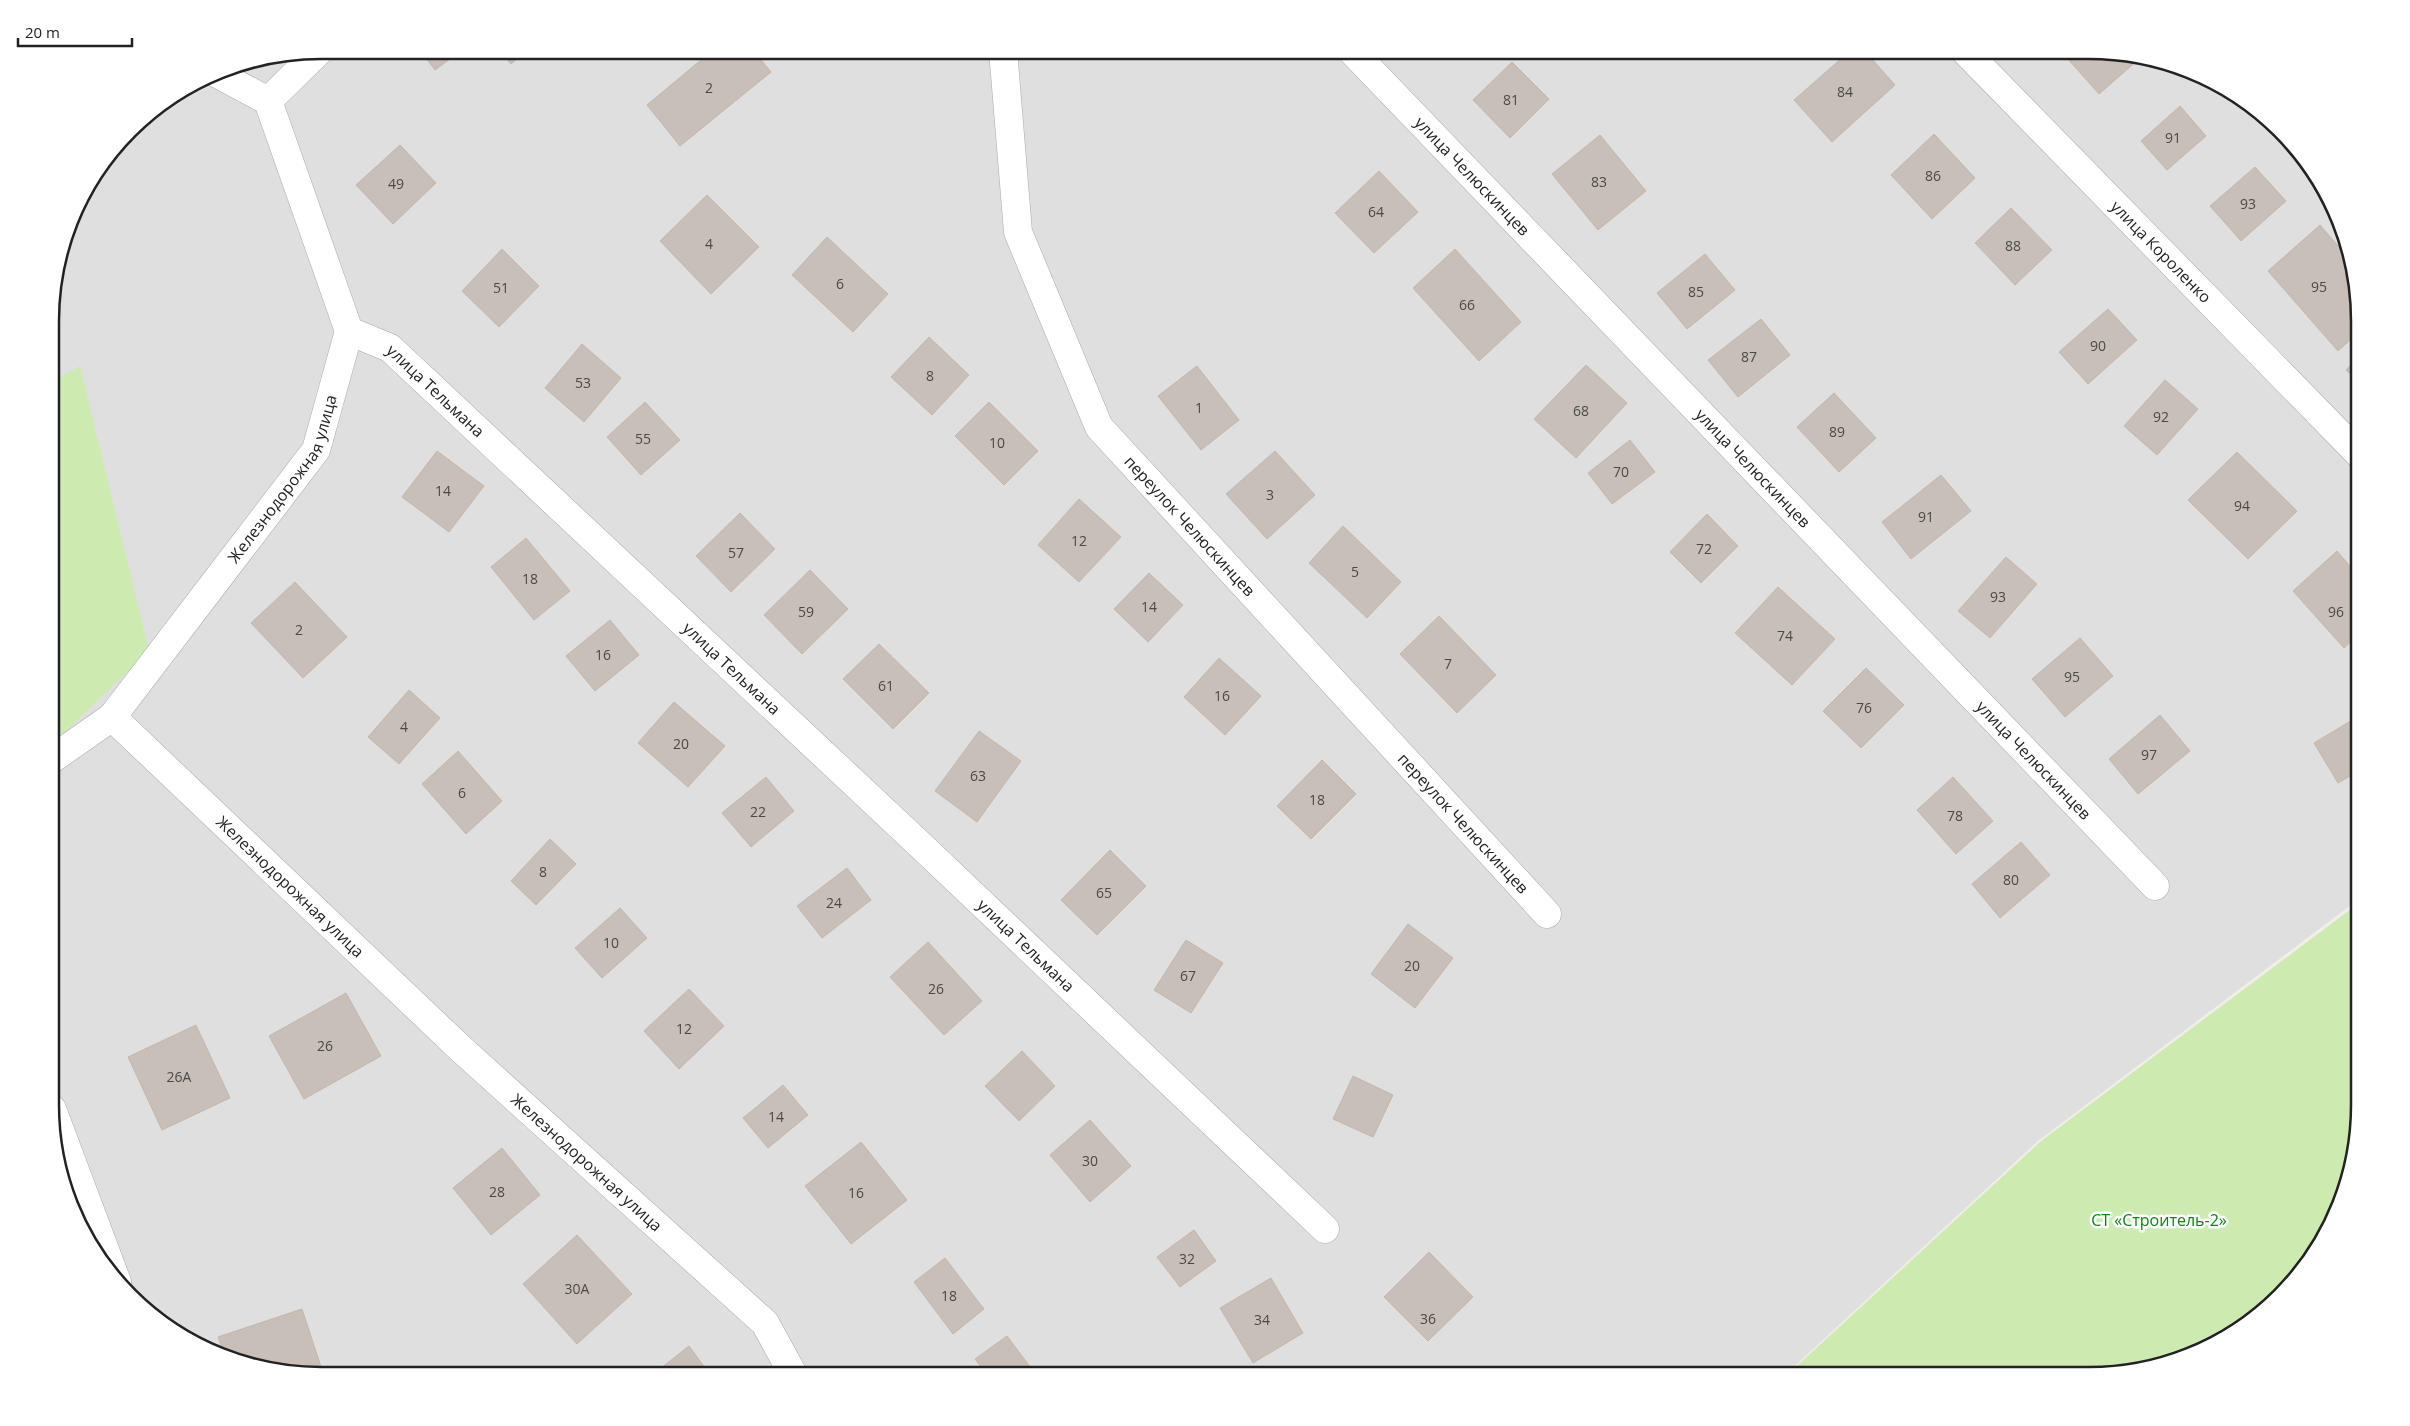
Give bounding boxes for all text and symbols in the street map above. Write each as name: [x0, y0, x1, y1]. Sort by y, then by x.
scale bar: [18, 15, 131, 47]
text: 20 m: [25, 22, 60, 42]
house number: 2: [705, 78, 713, 97]
house number: 84: [1837, 82, 1853, 101]
house number: 81: [1503, 90, 1519, 109]
street label: улица Челюскинцев: [1410, 112, 1535, 240]
house number: 91: [2165, 128, 2181, 147]
house number: 86: [1925, 166, 1941, 185]
house number: 83: [1591, 172, 1607, 191]
house number: 49: [388, 174, 404, 193]
house number: 93: [2240, 194, 2256, 213]
street label: улица Короленко: [2106, 196, 2216, 308]
house number: 64: [1368, 202, 1384, 221]
house number: 4: [705, 234, 713, 253]
house number: 88: [2005, 236, 2021, 255]
house number: 6: [836, 274, 844, 293]
house number: 95: [2311, 277, 2327, 296]
house number: 51: [493, 278, 509, 297]
house number: 85: [1688, 282, 1704, 301]
house number: 66: [1459, 295, 1475, 314]
house number: 90: [2090, 336, 2106, 355]
street label: улица Тельмана: [382, 339, 489, 442]
house number: 87: [1741, 347, 1757, 366]
house number: 8: [926, 366, 934, 385]
house number: 53: [575, 373, 591, 392]
street label: Железнодорожная улица: [223, 392, 342, 567]
house number: 1: [1195, 398, 1203, 417]
house number: 68: [1573, 401, 1589, 420]
street label: улица Челюскинцев: [1691, 404, 1815, 532]
house number: 92: [2153, 407, 2169, 426]
house number: 89: [1829, 422, 1845, 441]
house number: 55: [635, 429, 651, 448]
house number: 10: [989, 433, 1005, 452]
street label: переулок Челюскинцев: [1120, 451, 1260, 601]
house number: 70: [1613, 462, 1629, 481]
house number: 14: [435, 481, 451, 500]
house number: 3: [1266, 485, 1274, 504]
house number: 94: [2234, 496, 2250, 515]
house number: 91: [1918, 507, 1934, 526]
house number: 12: [1071, 531, 1087, 550]
house number: 72: [1696, 539, 1712, 558]
house number: 57: [728, 543, 744, 562]
house number: 5: [1351, 562, 1359, 581]
house number: 18: [522, 569, 538, 588]
house number: 93: [1990, 587, 2006, 606]
house number: 14: [1141, 597, 1157, 616]
house number: 59: [798, 602, 814, 621]
house number: 96: [2328, 602, 2344, 621]
street label: улица Тельмана: [678, 617, 785, 720]
house number: 2: [295, 620, 303, 639]
house number: 74: [1777, 626, 1793, 645]
house number: 16: [595, 645, 611, 664]
house number: 7: [1444, 654, 1452, 673]
house number: 95: [2064, 667, 2080, 686]
house number: 61: [878, 676, 894, 695]
house number: 16: [1214, 686, 1230, 705]
street label: улица Челюскинцев: [1971, 696, 2096, 824]
house number: 76: [1856, 698, 1872, 717]
house number: 4: [400, 717, 408, 736]
house number: 20: [673, 734, 689, 753]
house number: 97: [2141, 745, 2157, 764]
street label: переулок Челюскинцев: [1393, 748, 1534, 898]
house number: 63: [970, 766, 986, 785]
house number: 6: [458, 783, 466, 802]
house number: 18: [1309, 790, 1325, 809]
house number: 22: [750, 802, 766, 821]
house number: 78: [1947, 806, 1963, 825]
street label: Железнодорожная улица: [212, 811, 369, 962]
house number: 8: [539, 862, 547, 881]
house number: 80: [2003, 870, 2019, 889]
house number: 65: [1096, 883, 1112, 902]
house number: 24: [826, 893, 842, 912]
street label: улица Тельмана: [973, 894, 1079, 997]
house number: 10: [603, 933, 619, 952]
house number: 20: [1404, 956, 1420, 975]
house number: 67: [1180, 966, 1196, 985]
house number: 26: [928, 979, 944, 998]
house number: 12: [676, 1019, 692, 1038]
house number: 26: [317, 1036, 333, 1055]
house number: 26А: [167, 1067, 192, 1086]
street label: Железнодорожная улица: [507, 1088, 667, 1236]
house number: 14: [768, 1107, 784, 1126]
house number: 30: [1082, 1151, 1098, 1170]
house number: 28: [489, 1182, 505, 1201]
house number: 16: [848, 1183, 864, 1202]
park label: СТ «Строитель-2»: [2091, 1209, 2227, 1231]
house number: 32: [1179, 1249, 1195, 1268]
house number: 30А: [565, 1279, 590, 1298]
house number: 18: [941, 1286, 957, 1305]
house number: 36: [1420, 1309, 1436, 1328]
house number: 34: [1254, 1310, 1270, 1329]

